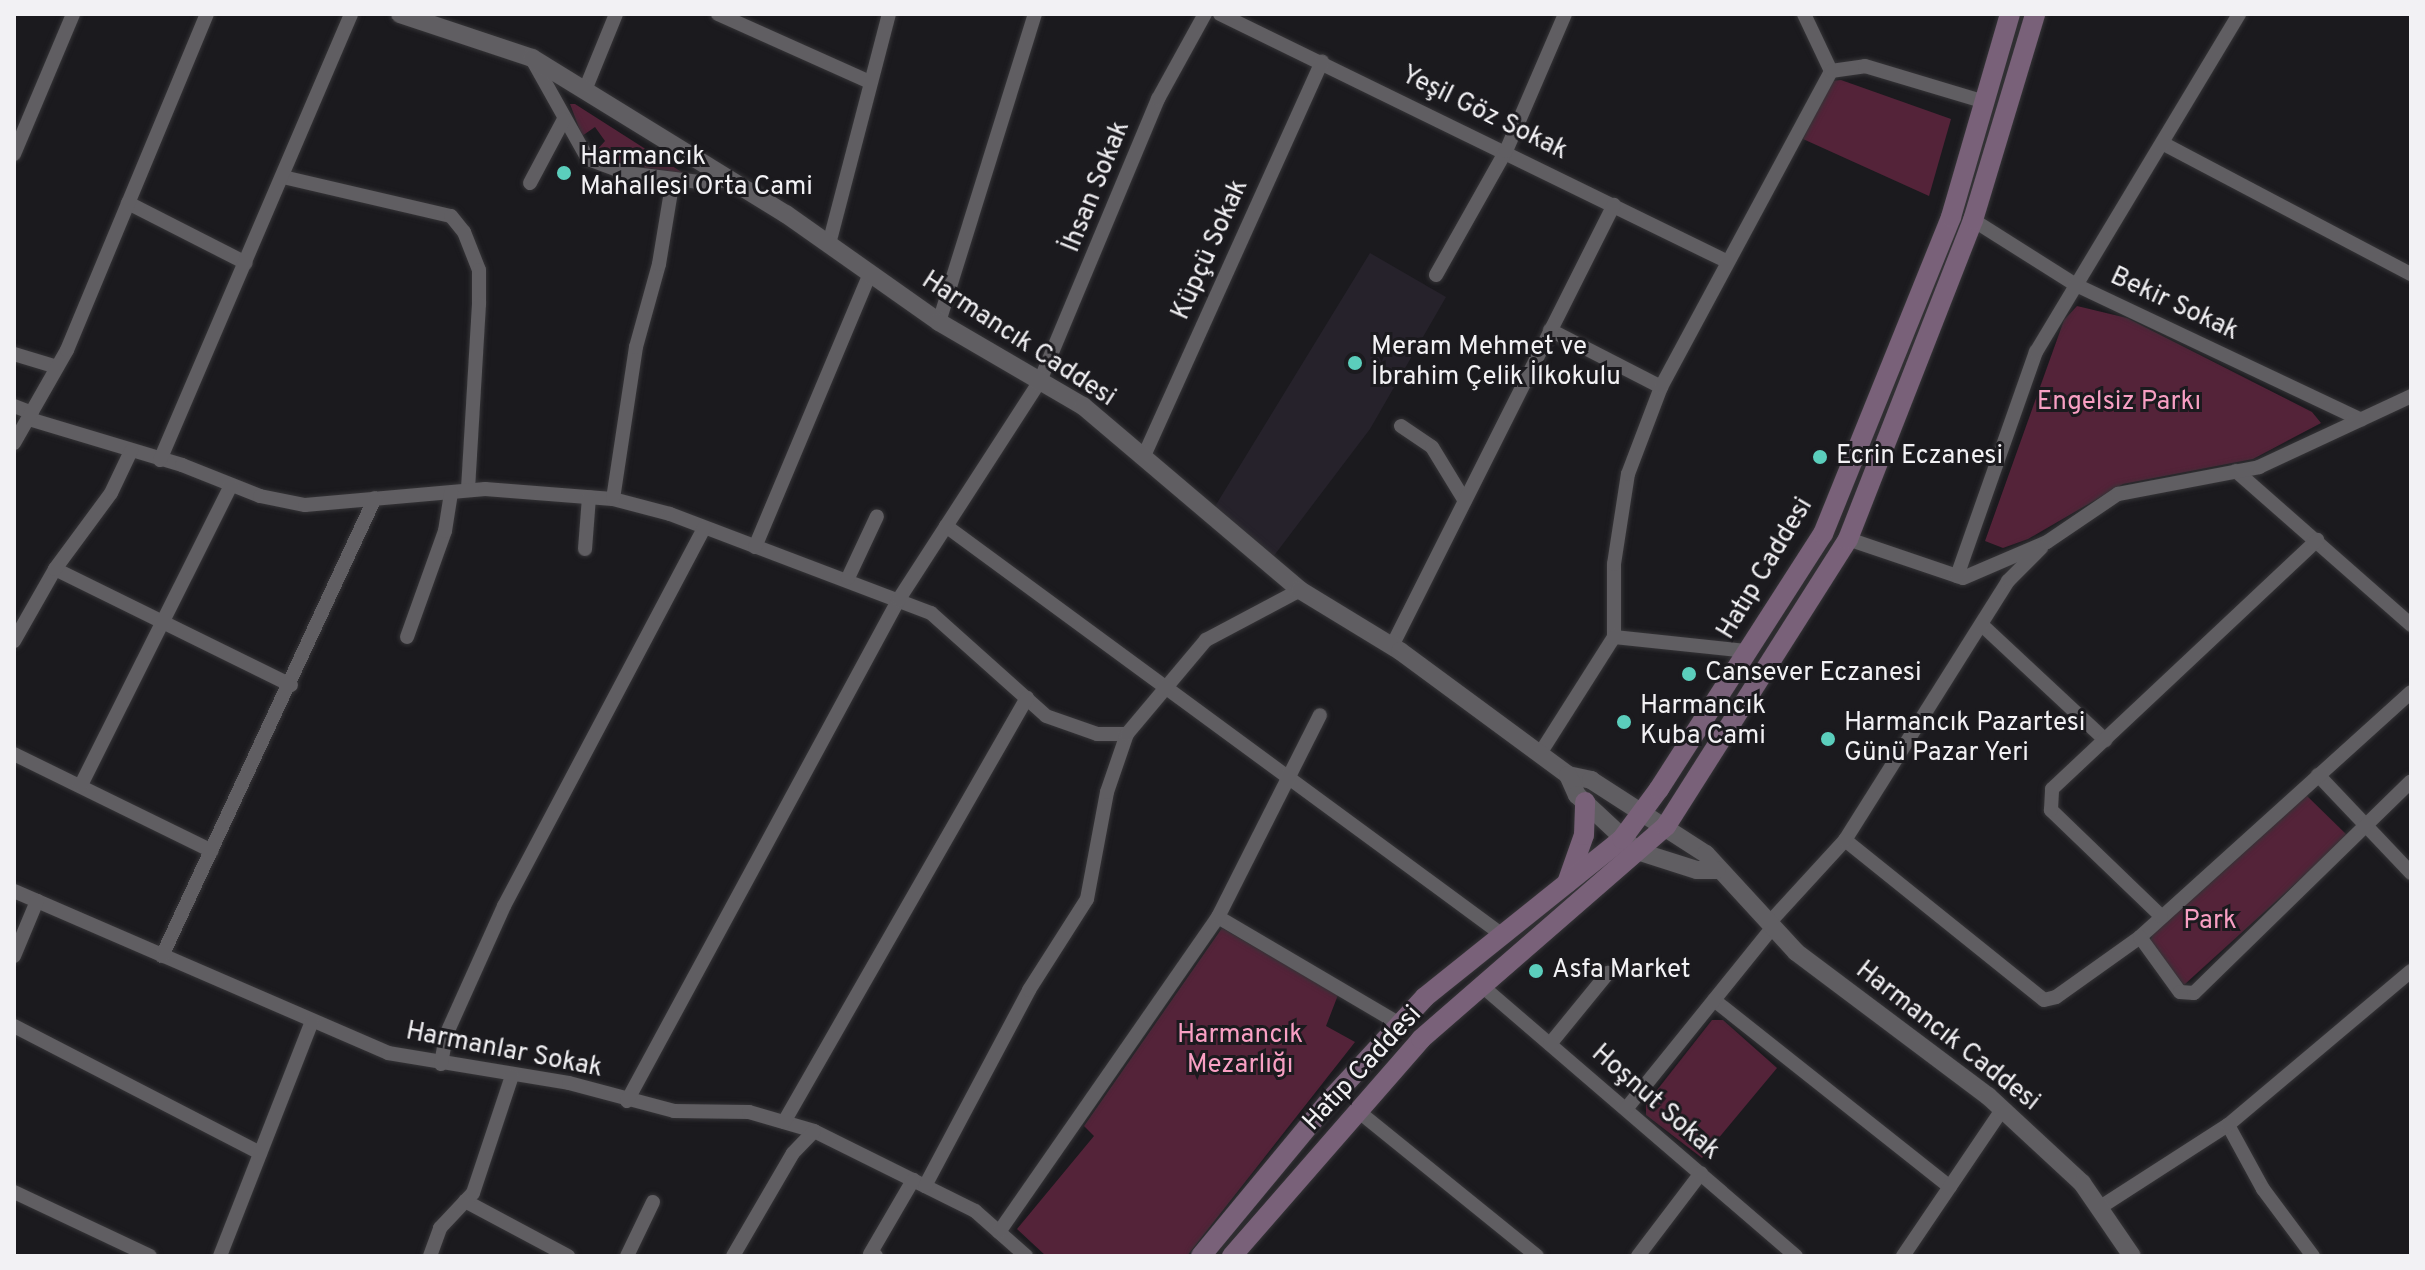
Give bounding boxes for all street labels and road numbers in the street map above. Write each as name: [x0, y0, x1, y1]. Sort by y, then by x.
street label: Yeşil Göz Sokak: [1396, 60, 1572, 168]
street label: İhsan Sokak: [1057, 117, 1137, 257]
street label: Küpçü Sokak: [1166, 175, 1256, 325]
street label: Bekir Sokak: [2105, 262, 2243, 348]
street label: Harmancık Caddesi: [915, 266, 1121, 414]
street label: Hatıp Caddesi: [1711, 493, 1821, 645]
street label: Harmancık Caddesi: [1849, 955, 2045, 1119]
street label: Hatıp Caddesi: [1297, 1000, 1429, 1138]
street label: Harmanlar Sokak: [403, 1017, 605, 1085]
street label: Hoşnut Sokak: [1584, 1039, 1726, 1167]

